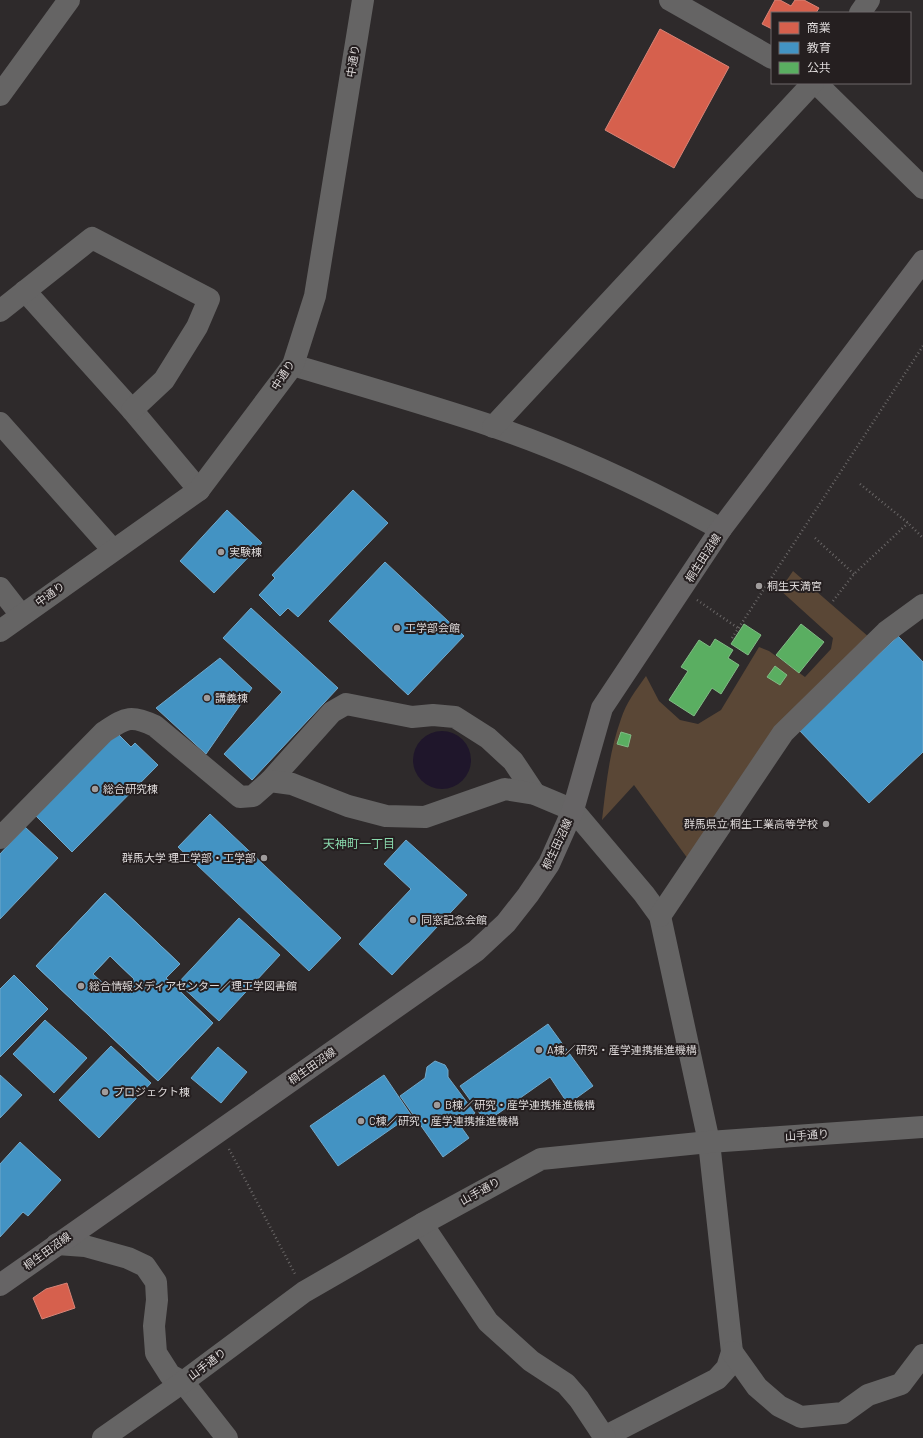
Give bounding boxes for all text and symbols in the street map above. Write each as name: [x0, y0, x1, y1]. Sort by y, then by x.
legend: [771, 12, 911, 84]
text: 商業: [807, 20, 831, 34]
text: 教育: [807, 40, 831, 54]
street label: 中通り: [344, 44, 362, 78]
text: 公共: [807, 60, 831, 74]
street label: 中通り: [268, 357, 297, 392]
street label: 桐生田沼線: [682, 531, 723, 584]
place label: 実験棟: [229, 545, 262, 558]
marker: 実験棟: [216, 547, 226, 557]
street label: 中通り: [32, 579, 67, 608]
place label: 桐生天満宮: [767, 579, 822, 592]
marker: 桐生天満宮: [754, 581, 764, 591]
place label: 工学部会館: [405, 621, 460, 634]
marker: 工学部会館: [392, 623, 402, 633]
place label: 講義棟: [215, 691, 248, 704]
marker: 講義棟: [202, 693, 212, 703]
place label: 総合研究棟: [103, 782, 158, 795]
marker: 総合研究棟: [90, 784, 100, 794]
street label: 桐生田沼線: [539, 816, 574, 871]
place label: 群馬県立 桐生工業高等学校: [684, 817, 818, 830]
marker: 群馬県立 桐生工業高等学校: [821, 819, 831, 829]
district label: 天神町一丁目: [323, 836, 395, 850]
place label: 群馬大学 理工学部・工学部: [122, 851, 256, 864]
marker: 群馬大学 理工学部・工学部: [259, 853, 269, 863]
place label: 同窓記念会館: [421, 913, 487, 926]
marker: 同窓記念会館: [408, 915, 418, 925]
place label: 総合情報メディアセンター／理工学図書館: [89, 979, 297, 992]
marker: 総合情報メディアセンター／理工学図書館: [76, 981, 86, 991]
place label: A棟／研究・産学連携推進機構: [547, 1043, 697, 1056]
street label: 桐生田沼線: [285, 1044, 338, 1087]
marker: A棟／研究・産学連携推進機構: [534, 1045, 544, 1055]
place label: プロジェクト棟: [113, 1085, 190, 1098]
marker: プロジェクト棟: [100, 1087, 110, 1097]
place label: B棟／研究・産学連携推進機構: [445, 1098, 595, 1111]
marker: B棟／研究・産学連携推進機構: [432, 1100, 442, 1110]
place label: C棟／研究・産学連携推進機構: [369, 1114, 519, 1127]
marker: C棟／研究・産学連携推進機構: [356, 1116, 366, 1126]
street label: 山手通り: [785, 1126, 829, 1143]
street label: 山手通り: [457, 1174, 502, 1207]
street label: 桐生田沼線: [21, 1229, 73, 1272]
street label: 山手通り: [185, 1345, 228, 1382]

